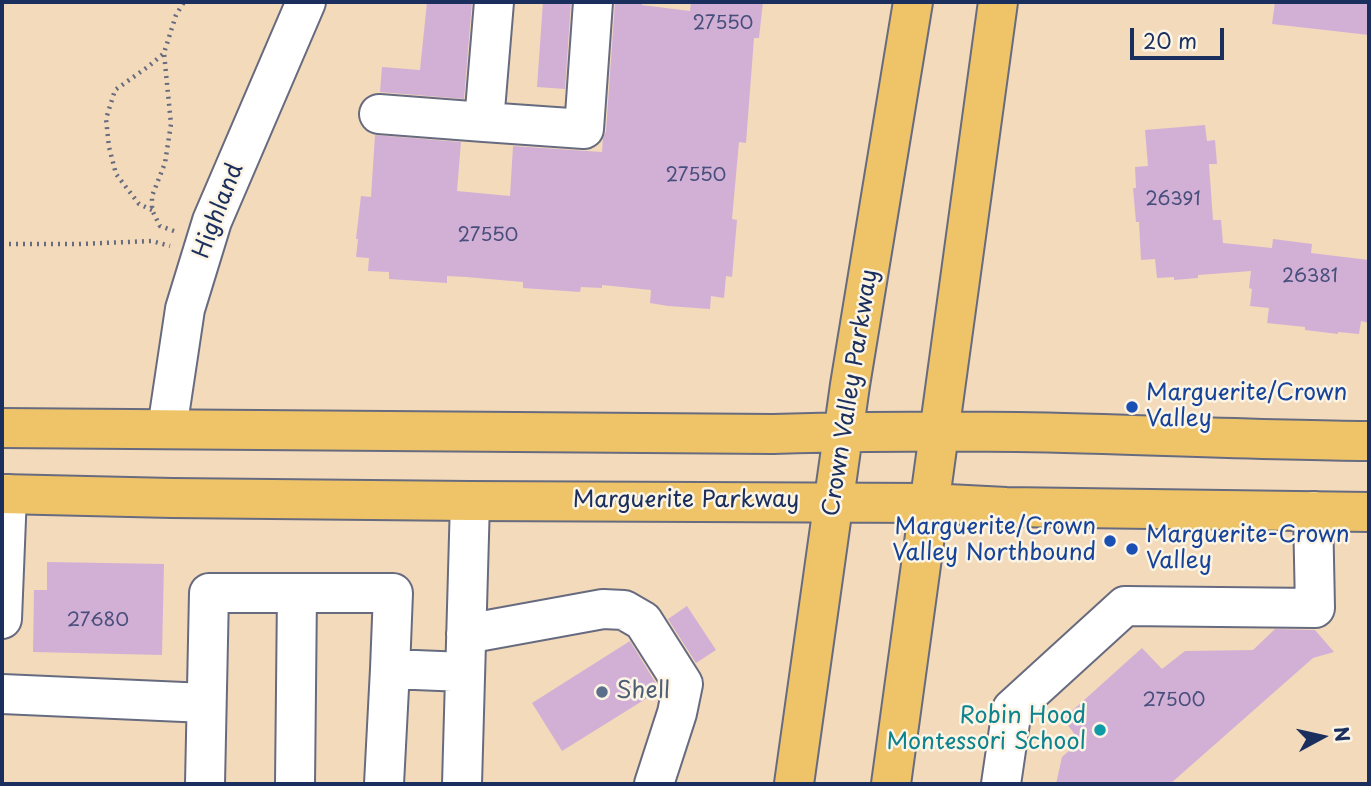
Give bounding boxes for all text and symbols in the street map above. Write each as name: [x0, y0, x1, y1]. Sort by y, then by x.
house number: 27550: [693, 13, 753, 35]
scale bar: [1133, 14, 1228, 58]
text: 20 m: [1143, 24, 1197, 56]
street label: Highland: [188, 160, 250, 262]
house number: 27550: [666, 165, 726, 187]
house number: 26391: [1145, 189, 1201, 211]
house number: 27550: [458, 225, 518, 247]
house number: 26381: [1282, 266, 1338, 288]
street label: Crown Valley Parkway: [818, 268, 884, 518]
place label: Marguerite/Crown Valley: [1146, 380, 1347, 434]
marker: Marguerite/Crown Valley: [1124, 399, 1140, 415]
street label: Marguerite Parkway: [573, 487, 799, 515]
place label: Marguerite/Crown Valley Northbound: [892, 514, 1096, 568]
place label: Marguerite-Crown Valley: [1146, 522, 1350, 576]
marker: Marguerite/Crown Valley Northbound: [1102, 533, 1118, 549]
marker: Marguerite-Crown Valley: [1124, 541, 1140, 557]
house number: 27680: [67, 610, 129, 632]
place label: Shell: [616, 678, 670, 706]
marker: Shell: [594, 684, 610, 700]
house number: 27500: [1142, 690, 1206, 712]
north arrow: [1287, 702, 1357, 772]
place label: Robin Hood Montessori School: [887, 703, 1086, 757]
marker: Robin Hood Montessori School: [1092, 722, 1108, 738]
text: N: [1328, 725, 1358, 743]

